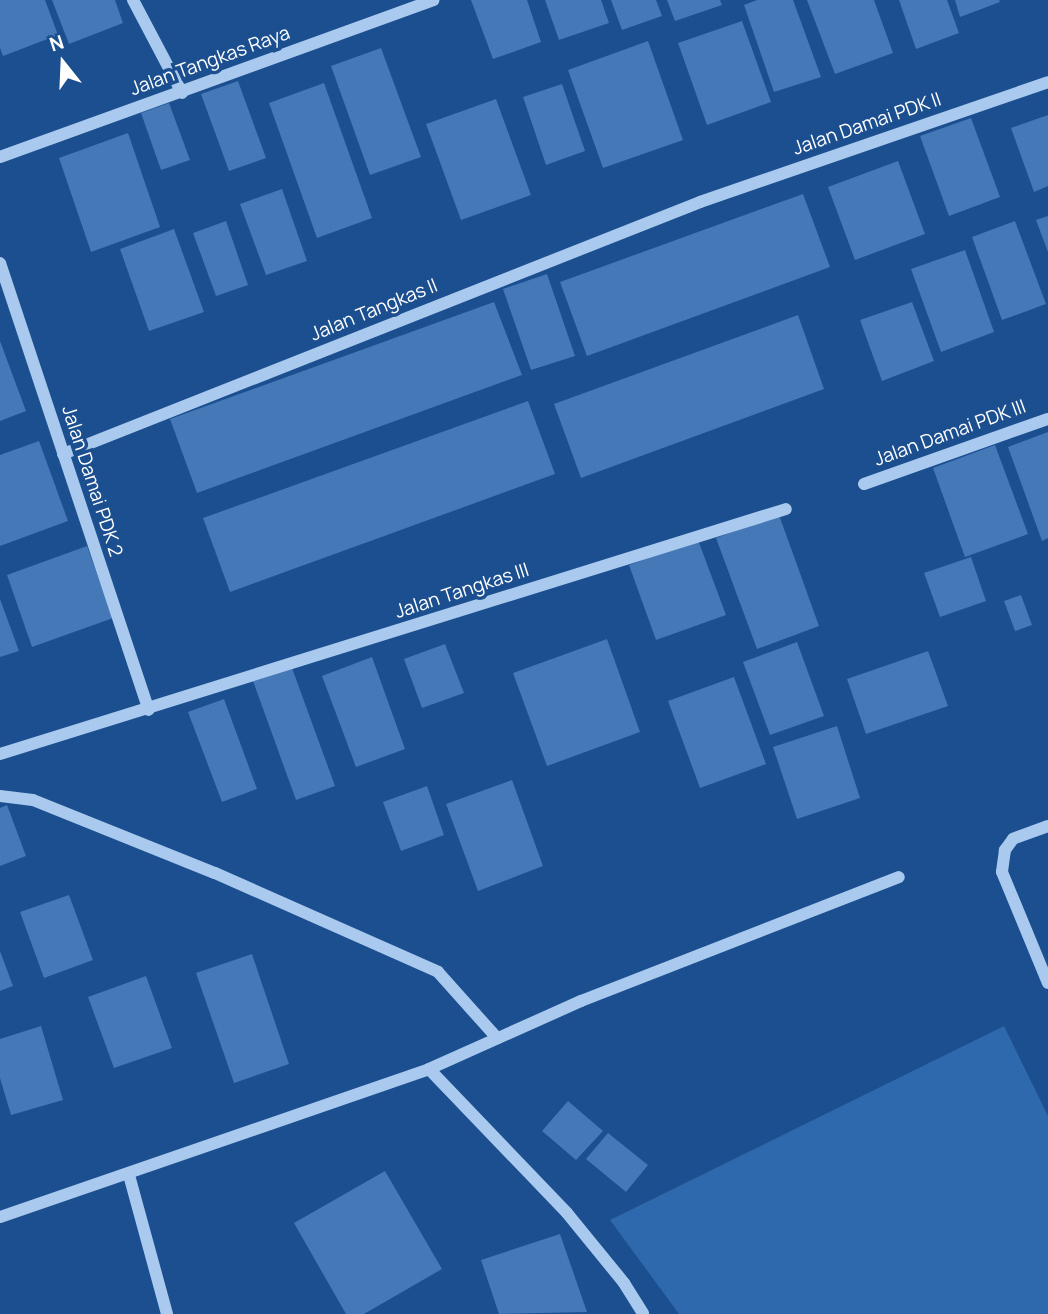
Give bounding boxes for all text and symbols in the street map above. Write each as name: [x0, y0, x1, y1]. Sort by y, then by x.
street label: Jalan Tangkas Raya: [127, 21, 293, 101]
north arrow: [28, 28, 98, 98]
text: N: [46, 29, 67, 58]
street label: Jalan Damai PDK II: [790, 88, 944, 160]
street label: Jalan Tangkas II: [307, 274, 441, 346]
street label: Jalan Damai PDK III: [871, 395, 1029, 471]
street label: Jalan Damai PDK 2: [57, 402, 127, 560]
street label: Jalan Tangkas III: [392, 559, 532, 623]

